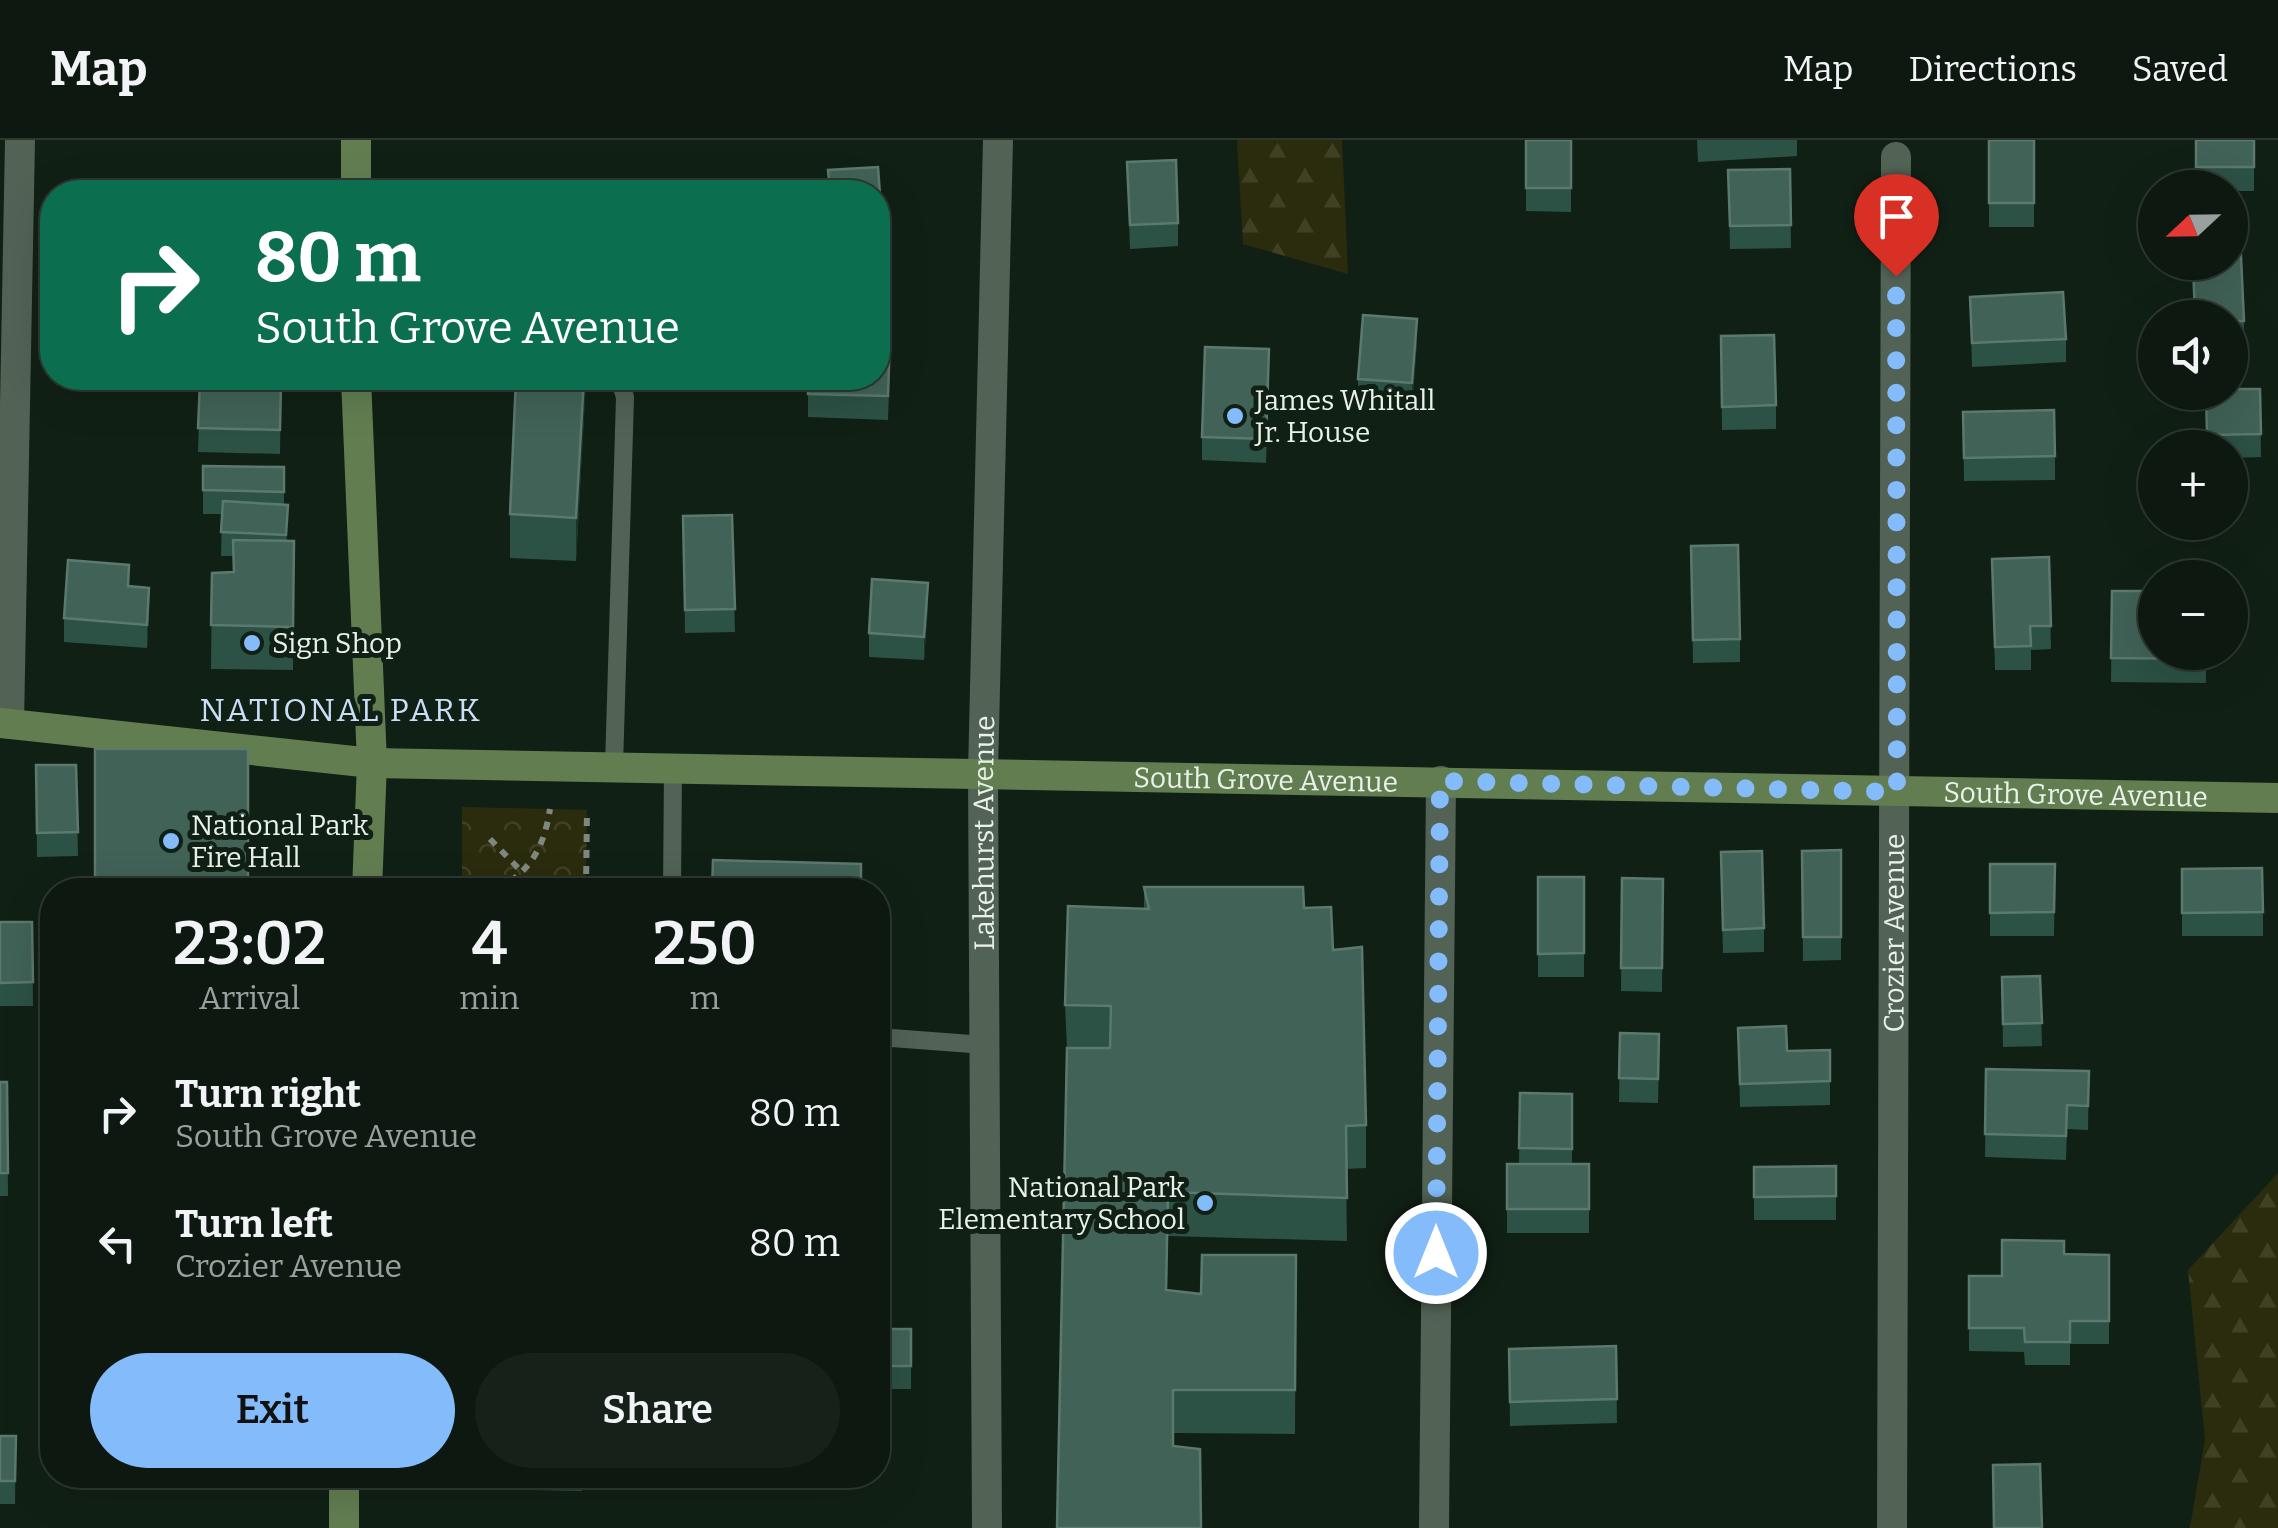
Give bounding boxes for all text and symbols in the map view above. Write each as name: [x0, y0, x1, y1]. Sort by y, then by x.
text: Map: [50, 40, 147, 98]
text: Map: [1783, 48, 1853, 90]
text: Directions: [1908, 48, 2077, 90]
text: Saved: [2132, 48, 2228, 90]
north arrow: [2138, 170, 2248, 280]
map controls: [2138, 170, 2248, 670]
pin: [1854, 174, 1939, 277]
icon: arrive: [1869, 189, 1924, 244]
text: 80 m: [255, 216, 421, 300]
icon: right: [90, 220, 220, 350]
button: sound: [2138, 300, 2248, 410]
text: South Grove Avenue: [255, 301, 680, 355]
place label: James Whitall Jr. House: [1254, 384, 1435, 449]
marker: James Whitall Jr. House: [1224, 405, 1246, 427]
button: +: [2138, 430, 2248, 540]
button: −: [2138, 560, 2248, 670]
place label: Sign Shop: [272, 627, 402, 660]
marker: Sign Shop: [241, 632, 263, 654]
district label: NATIONAL PARK: [199, 691, 483, 729]
street label: Lakehurst Avenue: [967, 715, 1001, 951]
street label: South Grove Avenue: [1133, 761, 1398, 799]
street label: South Grove Avenue: [1943, 776, 2208, 814]
place label: National Park Fire Hall: [191, 809, 368, 874]
marker: National Park Fire Hall: [160, 830, 182, 852]
street label: Crozier Avenue: [1877, 834, 1911, 1032]
text: 23:02: [173, 908, 326, 980]
text: 4: [471, 908, 507, 980]
text: 250: [653, 908, 757, 980]
text: Arrival: [199, 979, 300, 1017]
text: min: [459, 979, 520, 1017]
text: m: [690, 979, 720, 1017]
text: Turn right: [175, 1071, 361, 1117]
icon: right: [90, 1086, 145, 1141]
text: 80 m: [749, 1090, 840, 1136]
text: South Grove Avenue: [175, 1117, 477, 1155]
place label: National Park Elementary School: [938, 1171, 1185, 1236]
marker: National Park Elementary School: [1194, 1192, 1216, 1214]
text: Turn left: [175, 1201, 333, 1247]
position arrow: [1384, 1201, 1488, 1305]
icon: left: [90, 1216, 145, 1271]
text: 80 m: [749, 1220, 840, 1266]
text: Crozier Avenue: [175, 1247, 402, 1285]
button: Exit: [90, 1353, 455, 1468]
button: Share: [475, 1353, 840, 1468]

